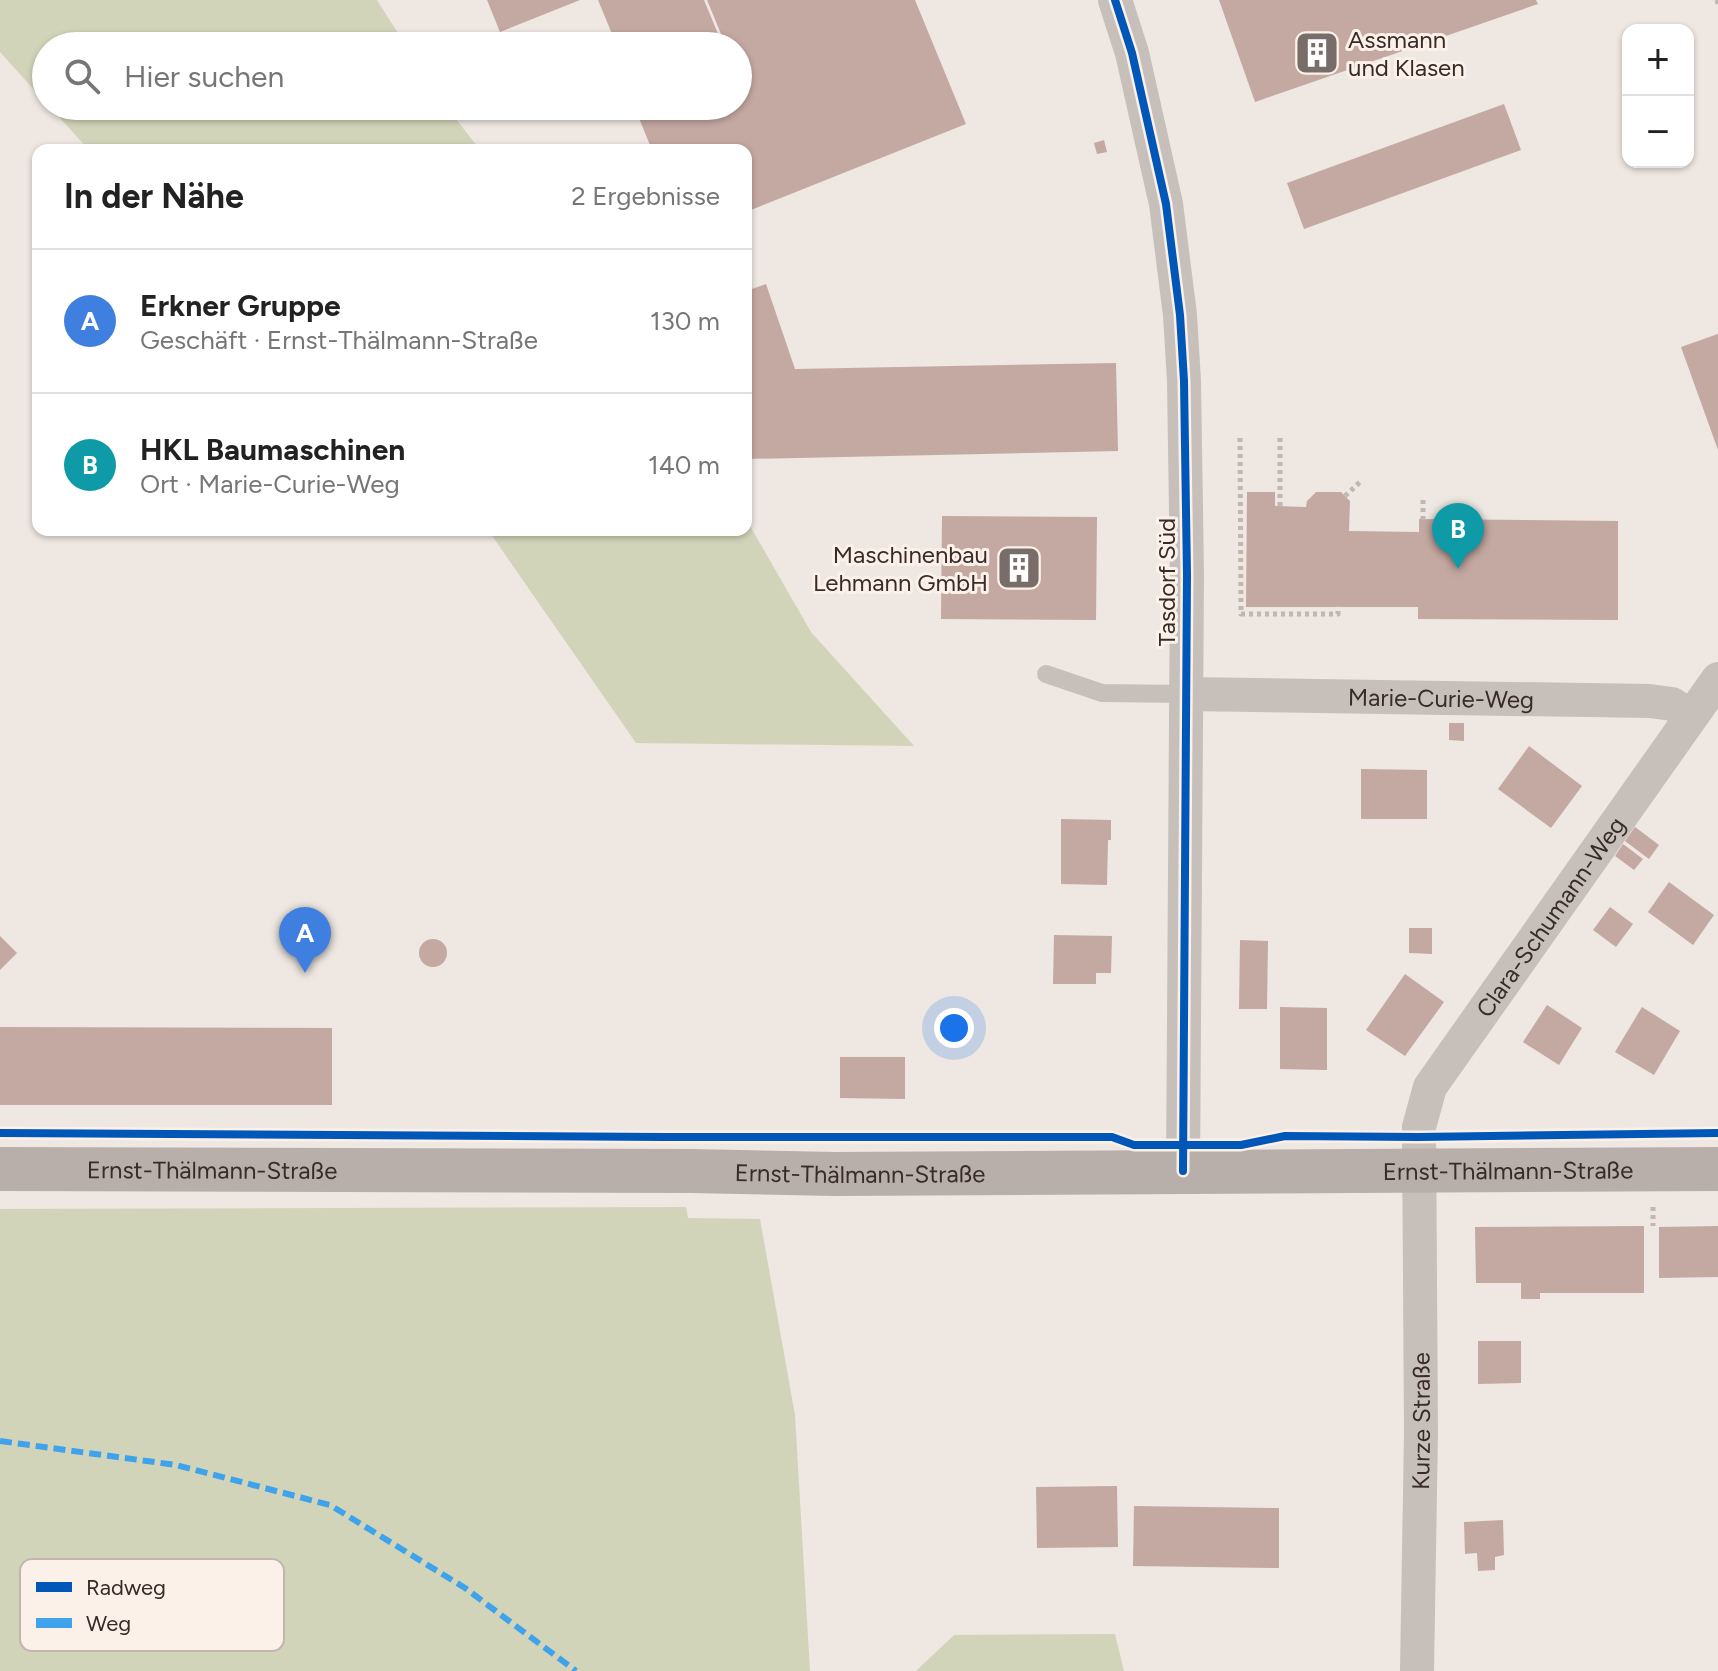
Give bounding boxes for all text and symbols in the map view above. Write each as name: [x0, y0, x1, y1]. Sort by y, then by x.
map controls: [1622, 24, 1694, 168]
button: +: [1622, 24, 1694, 96]
place label: Assmann und Klasen: [1348, 25, 1465, 82]
building icon: Assmann und Klasen: [1293, 29, 1341, 77]
search box: [32, 32, 752, 120]
icon: search: [60, 54, 104, 98]
text: Hier suchen: [124, 58, 284, 95]
button: −: [1622, 96, 1694, 168]
text: In der Nähe: [64, 176, 244, 217]
text: 2 Ergebnisse: [571, 180, 720, 212]
text: Erkner Gruppe: [140, 287, 341, 324]
text: A: [81, 305, 99, 337]
text: 130 m: [650, 305, 720, 337]
text: Geschäft · Ernst-Thälmann-Straße: [140, 324, 538, 356]
text: HKL Baumaschinen: [140, 431, 405, 468]
text: B: [82, 449, 98, 481]
text: 140 m: [648, 449, 720, 481]
text: Ort · Marie-Curie-Weg: [140, 468, 400, 500]
pin: B: [1432, 503, 1484, 569]
street label: Tasdorf Süd: [1152, 518, 1181, 646]
place label: Maschinenbau Lehmann GmbH: [813, 540, 988, 597]
building icon: Maschinenbau Lehmann GmbH: [995, 544, 1043, 592]
street label: Marie-Curie-Weg: [1348, 682, 1534, 714]
street label: Clara-Schumann-Weg: [1470, 811, 1631, 1022]
pin: A: [279, 907, 331, 973]
your location: [934, 1008, 974, 1048]
street label: Ernst-Thälmann-Straße: [87, 1155, 337, 1184]
street label: Ernst-Thälmann-Straße: [1383, 1155, 1633, 1185]
street label: Ernst-Thälmann-Straße: [734, 1157, 985, 1189]
street label: Kurze Straße: [1406, 1352, 1436, 1490]
legend: [20, 1559, 284, 1651]
text: Radweg: [86, 1574, 166, 1601]
text: Weg: [86, 1610, 131, 1637]

